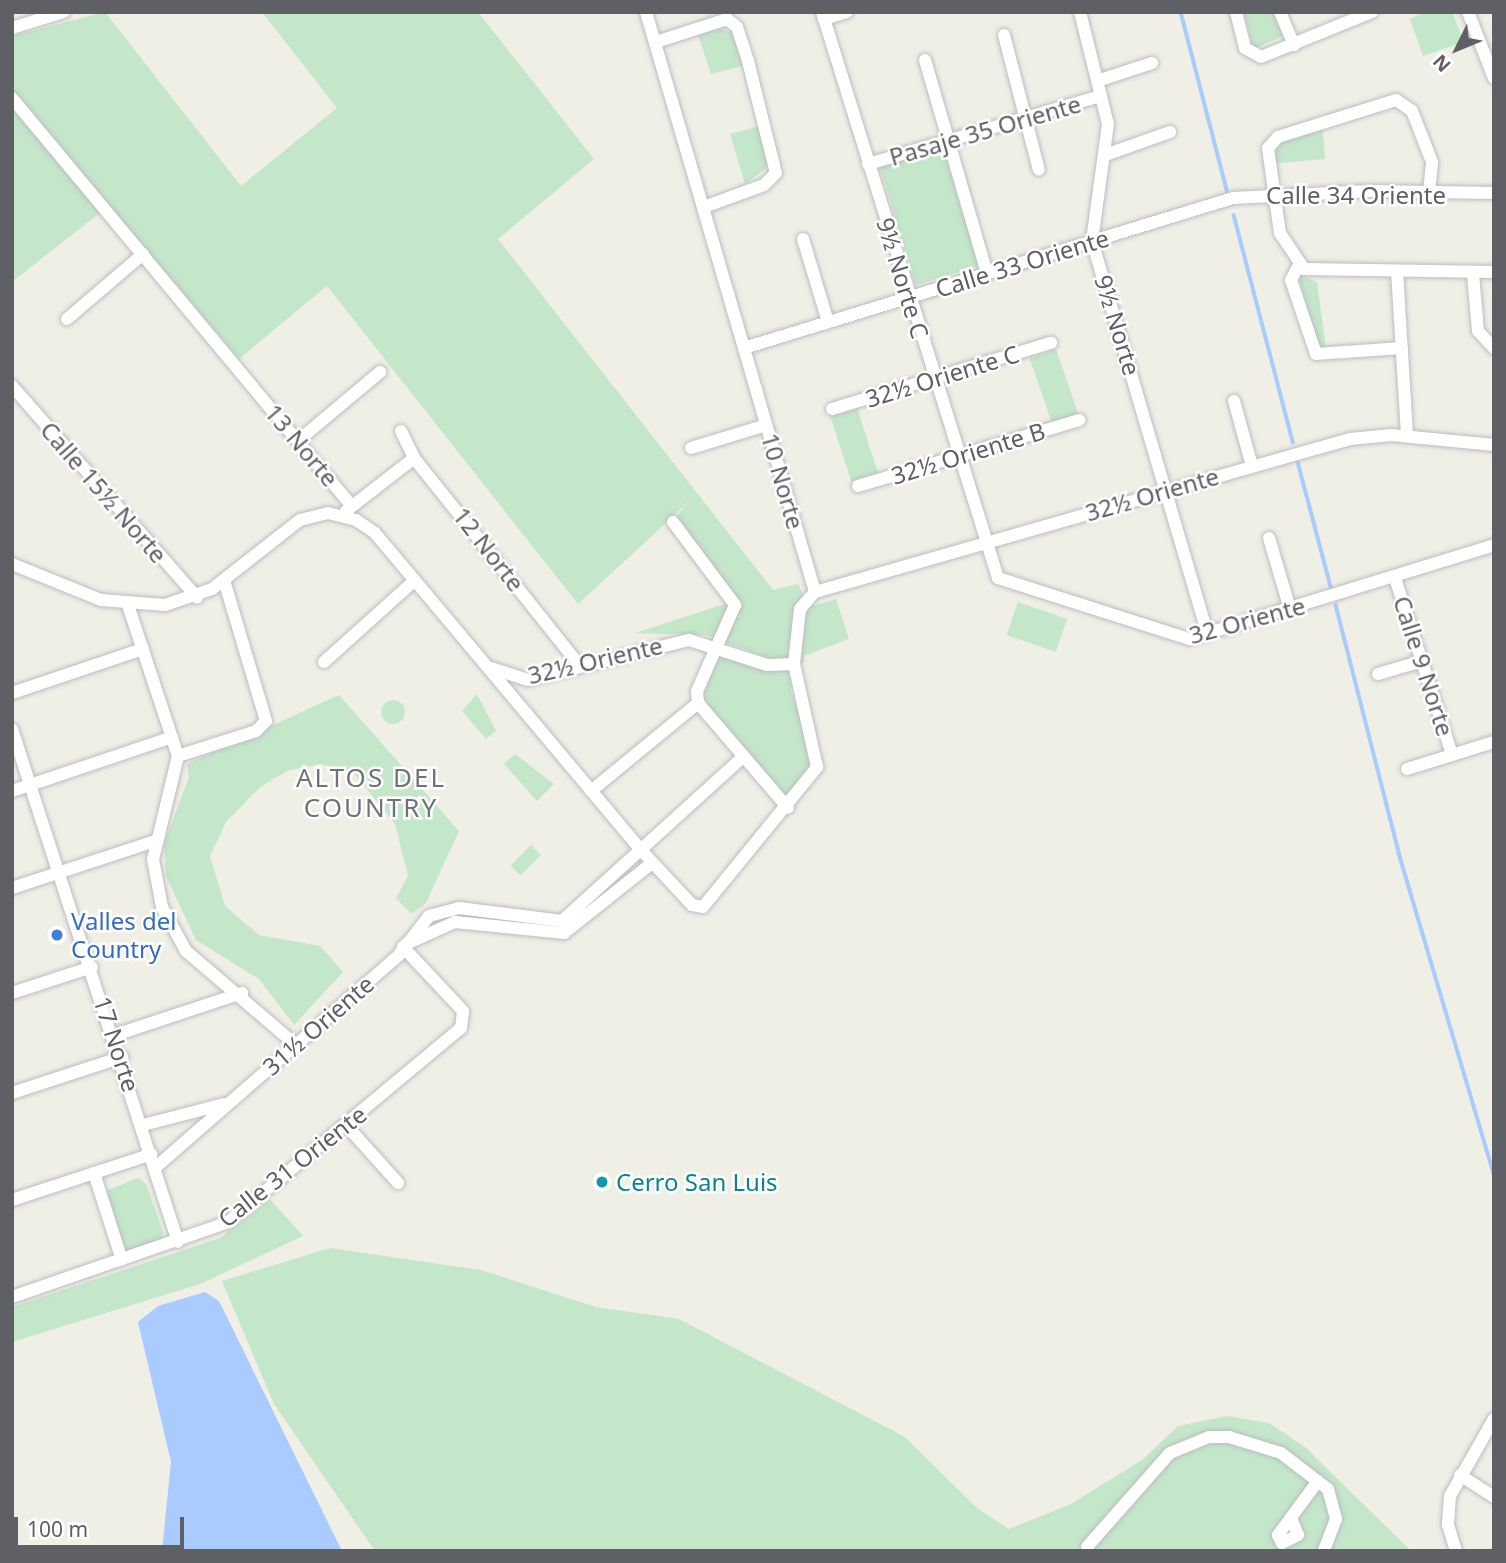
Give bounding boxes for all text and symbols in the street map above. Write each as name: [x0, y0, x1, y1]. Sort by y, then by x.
north arrow: [1422, 14, 1492, 84]
text: N: [1427, 49, 1456, 78]
street label: Pasaje 35 Oriente: [886, 89, 1084, 171]
street label: Calle 34 Oriente: [1266, 181, 1446, 209]
street label: 9½ Norte C: [871, 214, 935, 342]
street label: Calle 33 Oriente: [932, 223, 1112, 303]
street label: 9½ Norte: [1089, 271, 1147, 379]
street label: 32½ Oriente C: [862, 339, 1022, 413]
street label: 13 Norte: [259, 398, 345, 492]
street label: Calle 15½ Norte: [35, 415, 173, 569]
street label: 32½ Oriente B: [888, 416, 1048, 490]
street label: 10 Norte: [756, 430, 810, 532]
street label: 32½ Oriente: [1082, 461, 1222, 527]
street label: 12 Norte: [447, 501, 531, 597]
street label: 32 Oriente: [1186, 591, 1308, 649]
street label: Calle 9 Norte: [1388, 592, 1460, 740]
street label: 32½ Oriente: [525, 630, 665, 690]
district label: ALTOS DEL COUNTRY: [297, 762, 445, 824]
place label: Valles del Country: [71, 907, 177, 963]
marker: Valles del Country: [49, 927, 65, 943]
street label: 31½ Oriente: [257, 969, 379, 1081]
street label: 17 Norte: [88, 993, 146, 1095]
street label: Calle 31 Oriente: [212, 1099, 372, 1233]
place label: Cerro San Luis: [616, 1168, 778, 1196]
marker: Cerro San Luis: [594, 1174, 610, 1190]
scale bar: [18, 1504, 187, 1548]
text: 100 m: [27, 1515, 88, 1543]

